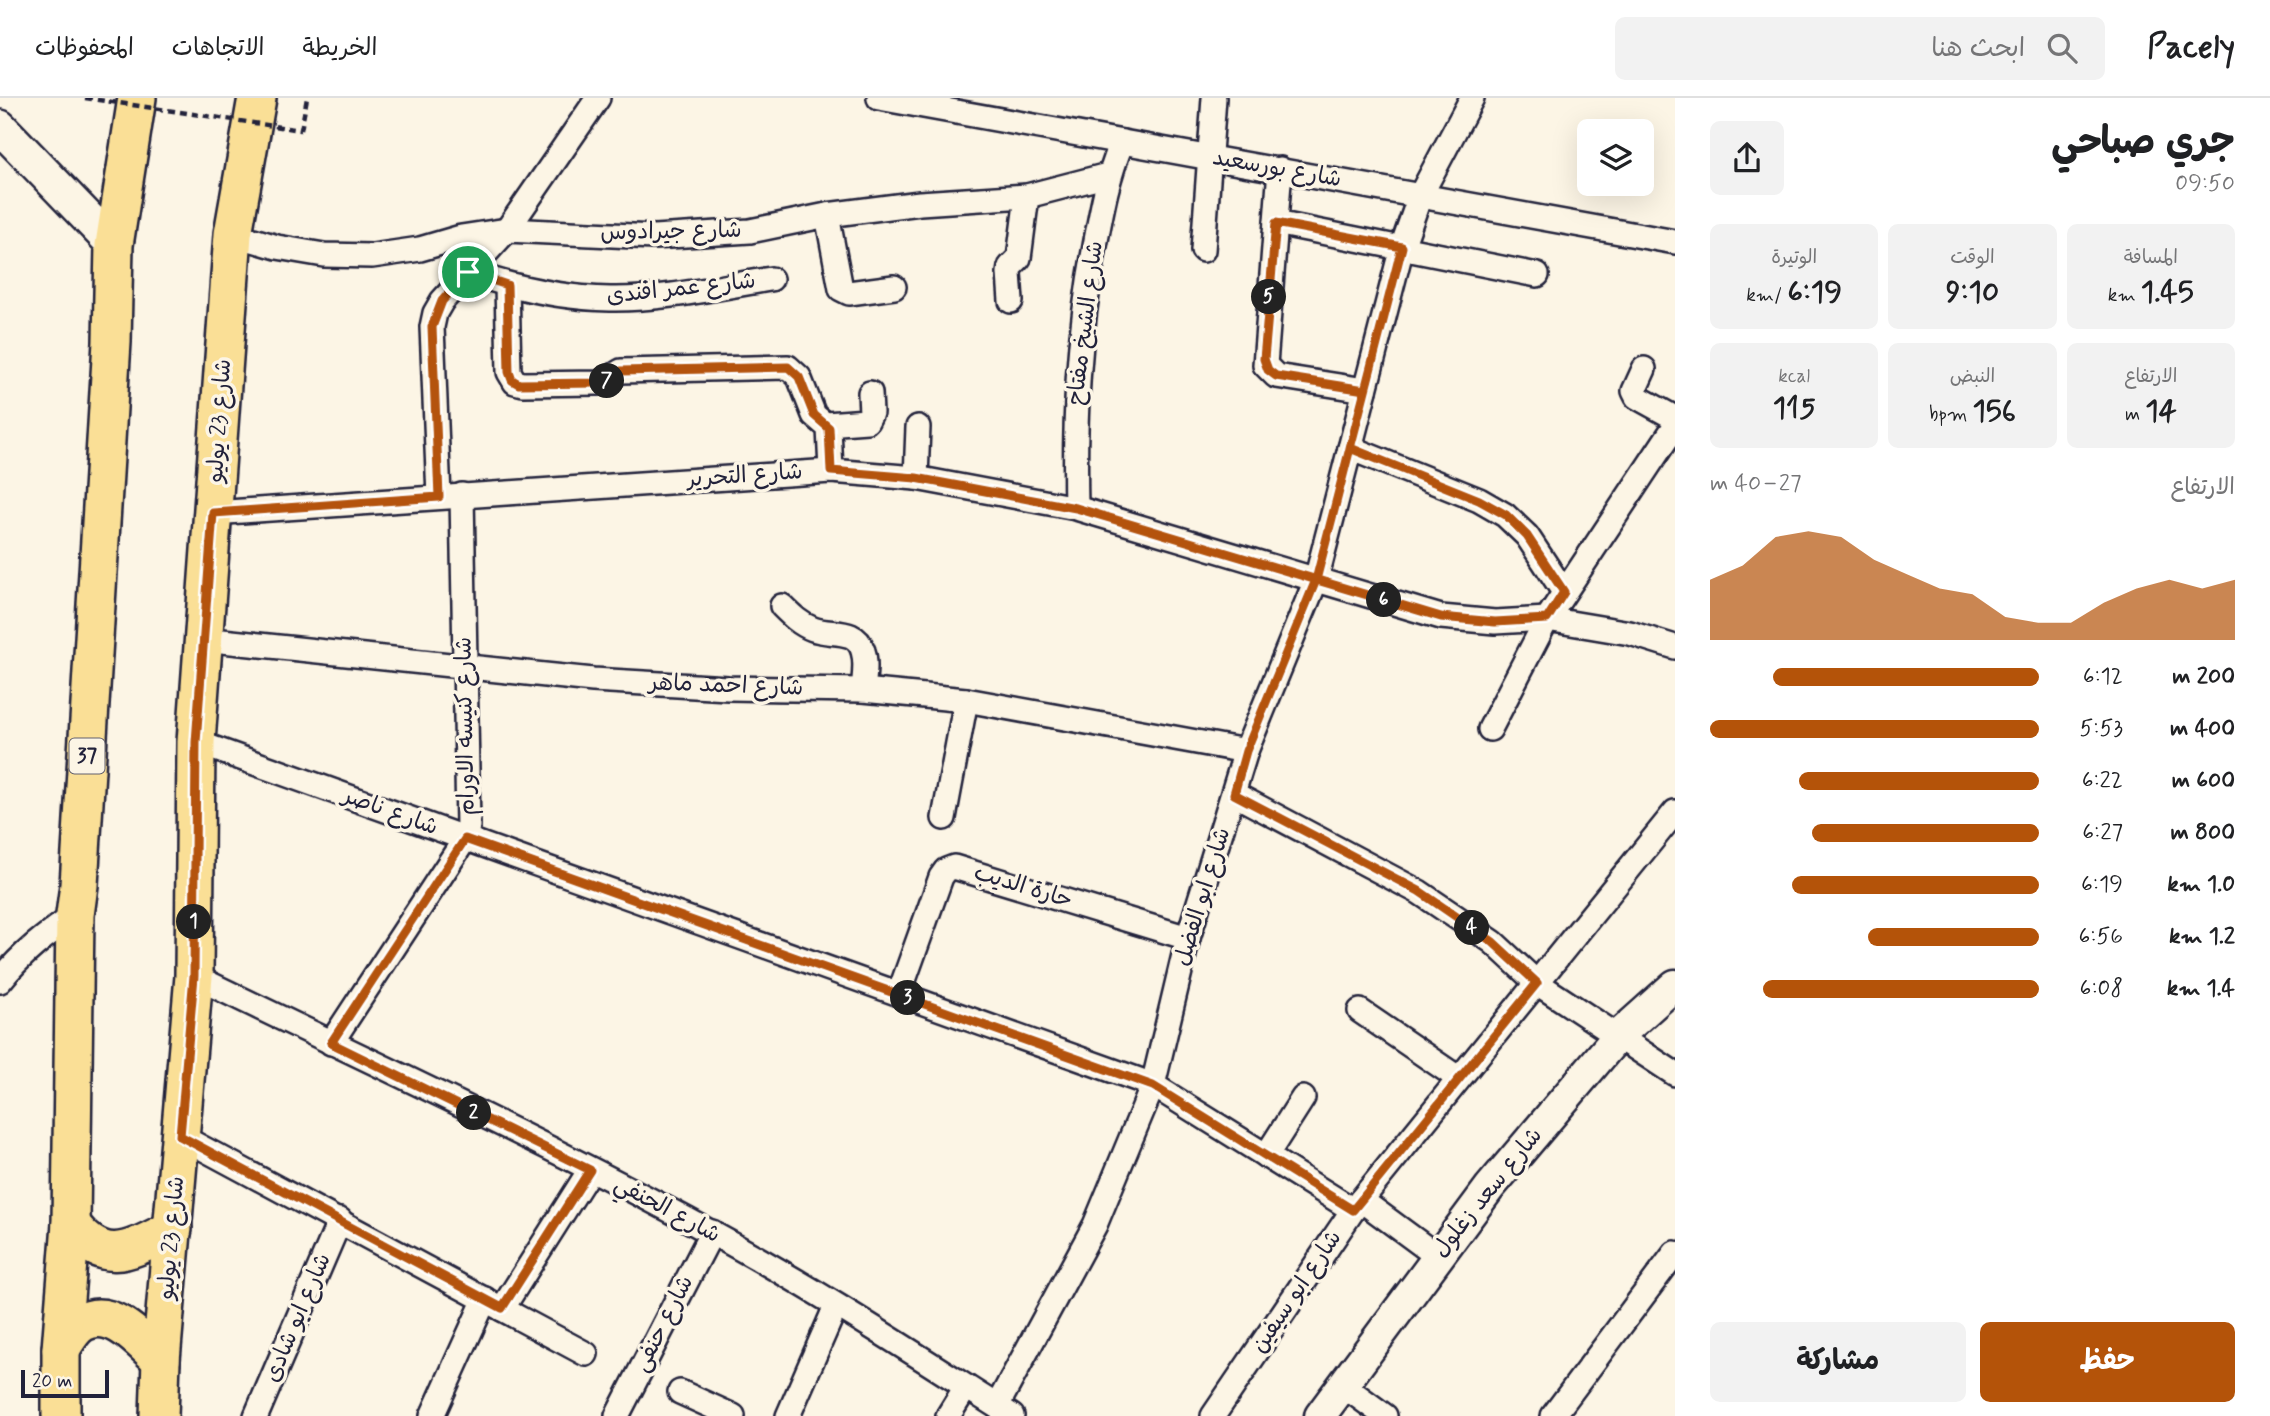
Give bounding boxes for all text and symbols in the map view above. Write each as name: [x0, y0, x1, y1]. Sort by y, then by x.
search box: [1615, 17, 2105, 80]
text: Pacely: [2147, 26, 2235, 70]
icon: search: [2043, 29, 2081, 67]
text: ابحث هنا: [1931, 32, 2025, 66]
text: المحفوظات: [35, 33, 134, 64]
text: الاتجاهات: [172, 33, 265, 64]
text: الخريطة: [303, 33, 377, 64]
text: جري صباحي: [2051, 118, 2235, 167]
map controls: [1577, 119, 1654, 196]
button: layers: [1577, 119, 1654, 196]
button: share: [1710, 121, 1784, 195]
street label: شارع بورسعيد: [1210, 143, 1344, 195]
text: 09:50: [2175, 169, 2235, 199]
street label: شارع جيرادوس: [600, 216, 742, 248]
street label: شارع الشيخ مفتاح: [1061, 239, 1111, 407]
pin: [438, 242, 498, 302]
text: الوتيرة: [1771, 245, 1817, 270]
text: الوقت: [1950, 245, 1995, 270]
text: المسافة: [2124, 245, 2178, 270]
icon: arrive: [449, 253, 487, 291]
street label: شارع عمر افندى: [605, 266, 757, 312]
text: 6:19: [1787, 273, 1842, 312]
text: 9:10: [1946, 273, 1999, 312]
text: 1.45: [2141, 273, 2194, 312]
pin: 5: [1252, 280, 1286, 314]
text: /km: [1746, 283, 1787, 308]
text: km: [2108, 283, 2141, 308]
text: 5: [1263, 284, 1274, 309]
street label: شارع 23 يوليو: [201, 358, 239, 485]
pin: 7: [590, 364, 624, 398]
text: kcal: [1778, 364, 1810, 389]
text: النبض: [1950, 364, 1995, 389]
text: الارتفاع: [2124, 364, 2177, 389]
text: 7: [601, 368, 612, 393]
text: 115: [1773, 389, 1816, 428]
text: 156: [1972, 392, 2016, 431]
text: 14: [2145, 392, 2177, 431]
text: bpm: [1929, 402, 1972, 427]
text: m: [2125, 402, 2145, 427]
street label: شارع التحرير: [684, 457, 804, 495]
text: 27–40 m: [1710, 469, 1802, 499]
text: الارتفاع: [2171, 473, 2235, 503]
pin: 6: [1366, 582, 1402, 618]
text: 6: [1379, 587, 1388, 612]
street label: شارع كنيسه الاورام: [449, 636, 484, 816]
text: 6:12: [2083, 662, 2123, 692]
text: 200 m: [2172, 662, 2235, 692]
street label: شارع احمد ماهر: [646, 668, 804, 704]
text: 5:53: [2080, 714, 2123, 744]
text: 400 m: [2170, 714, 2235, 744]
road number: 37: [70, 738, 104, 774]
text: 6:22: [2082, 766, 2123, 796]
text: 600 m: [2172, 766, 2235, 796]
street label: شارع ناصر: [336, 780, 442, 843]
text: 6:27: [2082, 818, 2123, 848]
text: 800 m: [2171, 818, 2235, 848]
street label: شارع ابو الفضل: [1168, 824, 1238, 970]
street label: حارة الديب: [970, 858, 1076, 916]
text: 6:19: [2081, 870, 2123, 900]
text: 1.0 km: [2167, 870, 2235, 900]
pin: 1: [176, 904, 212, 940]
text: 1: [189, 909, 198, 934]
pin: 4: [1454, 910, 1490, 946]
text: 4: [1466, 915, 1477, 940]
text: 6:56: [2079, 922, 2123, 952]
text: 1.2 km: [2169, 922, 2235, 952]
text: 6:08: [2080, 974, 2123, 1004]
text: 1.4 km: [2167, 974, 2235, 1004]
pin: 3: [890, 981, 926, 1016]
text: 3: [903, 985, 912, 1010]
pin: 2: [456, 1096, 491, 1130]
text: 2: [469, 1100, 478, 1125]
street label: شارع سعد زغلول: [1426, 1122, 1550, 1264]
street label: شارع الحنفي: [607, 1170, 725, 1254]
street label: شارع 23 يوليو: [152, 1175, 192, 1302]
street label: شارع ابو سيفين: [1245, 1225, 1349, 1359]
street label: شارع ابو شادى: [257, 1249, 339, 1387]
street label: شارع حنفى: [627, 1271, 701, 1377]
button: مشاركة: [1710, 1322, 1966, 1402]
button: حفظ: [1980, 1322, 2235, 1402]
scale bar: [21, 1367, 108, 1399]
text: 20 m: [32, 1369, 72, 1394]

